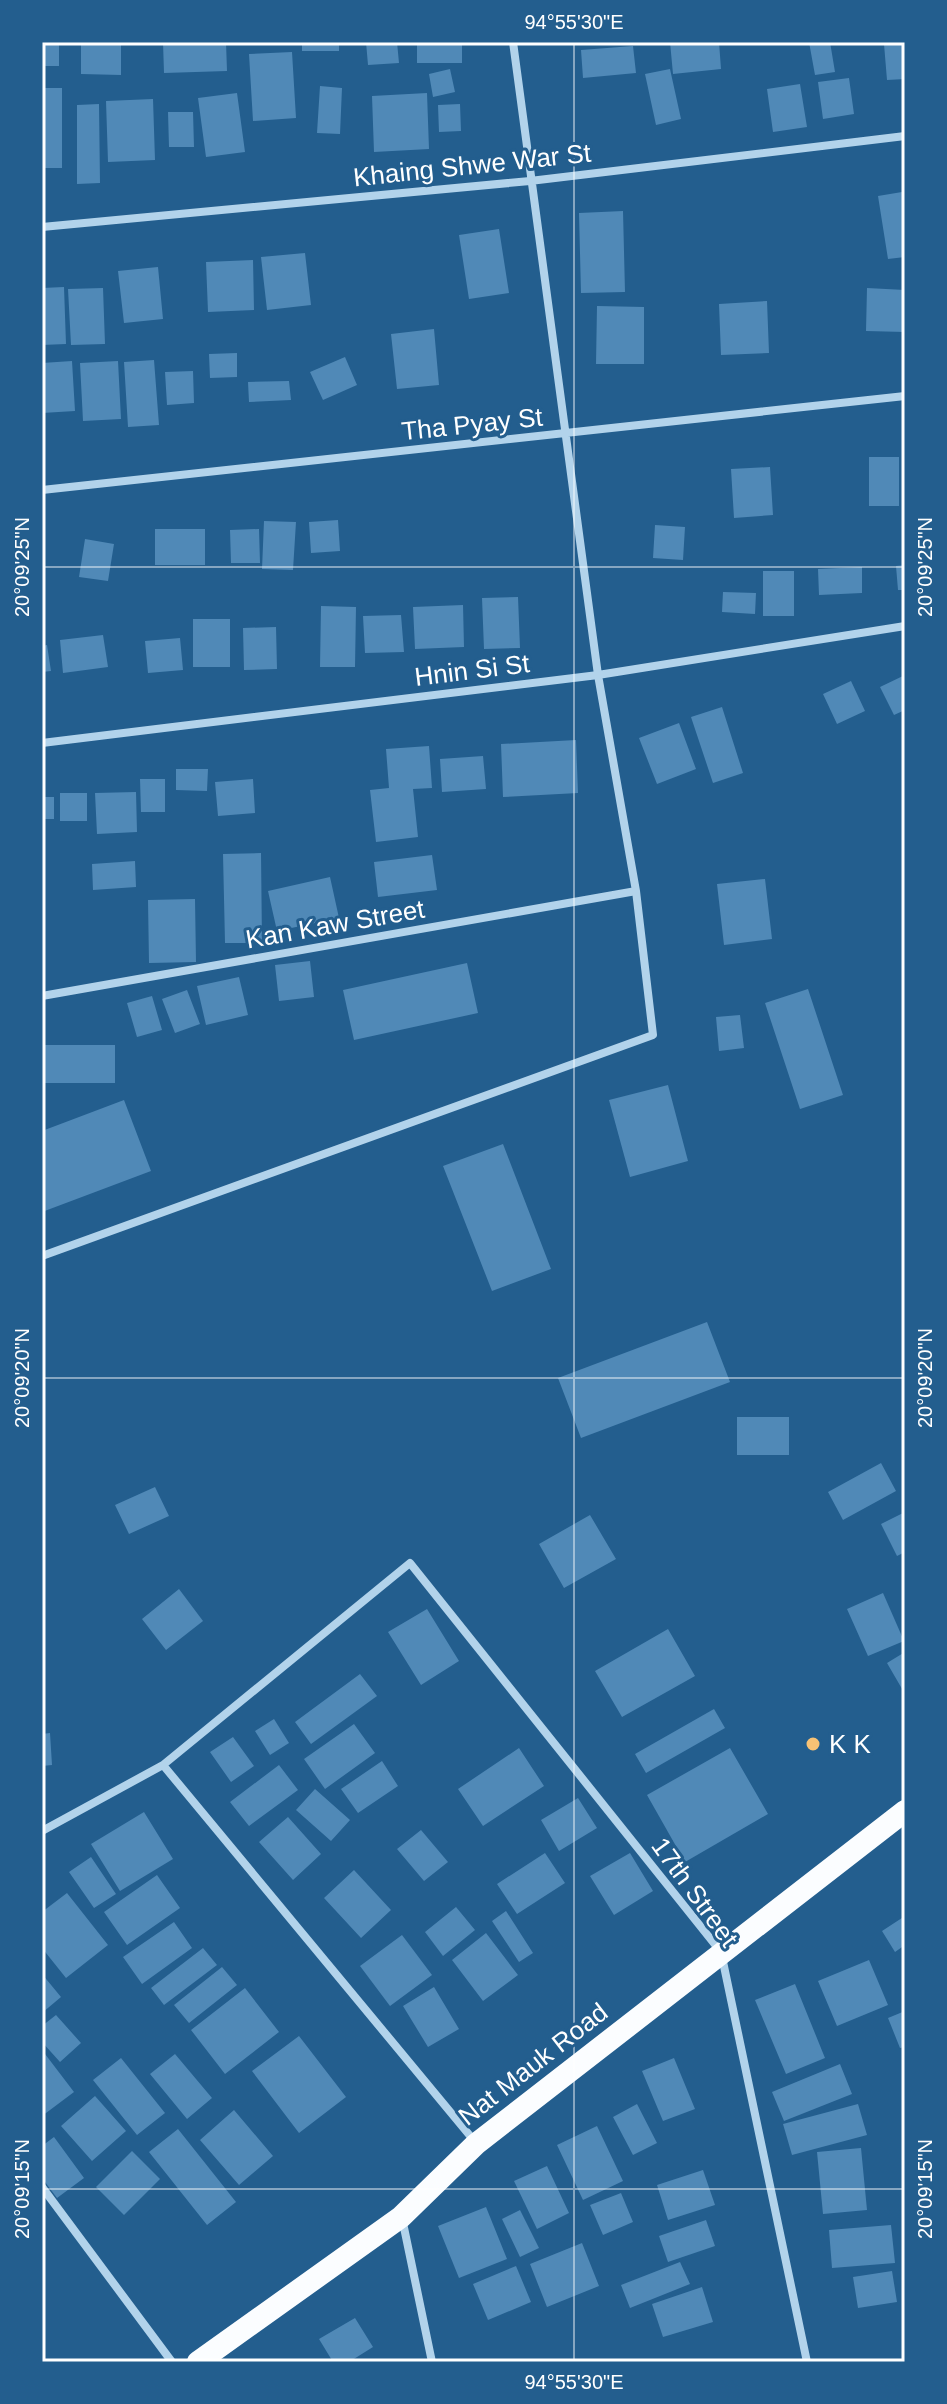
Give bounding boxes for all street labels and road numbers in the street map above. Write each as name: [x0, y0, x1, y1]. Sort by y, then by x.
street label: Khaing Shwe War St: [352, 138, 593, 192]
street label: Tha Pyay St: [400, 402, 545, 446]
street label: Hnin Si St: [413, 648, 532, 692]
street label: Kan Kaw Street: [243, 893, 427, 954]
street label: 17th Street: [645, 1832, 745, 1953]
street label: Nat Mauk Road: [453, 1997, 613, 2131]

